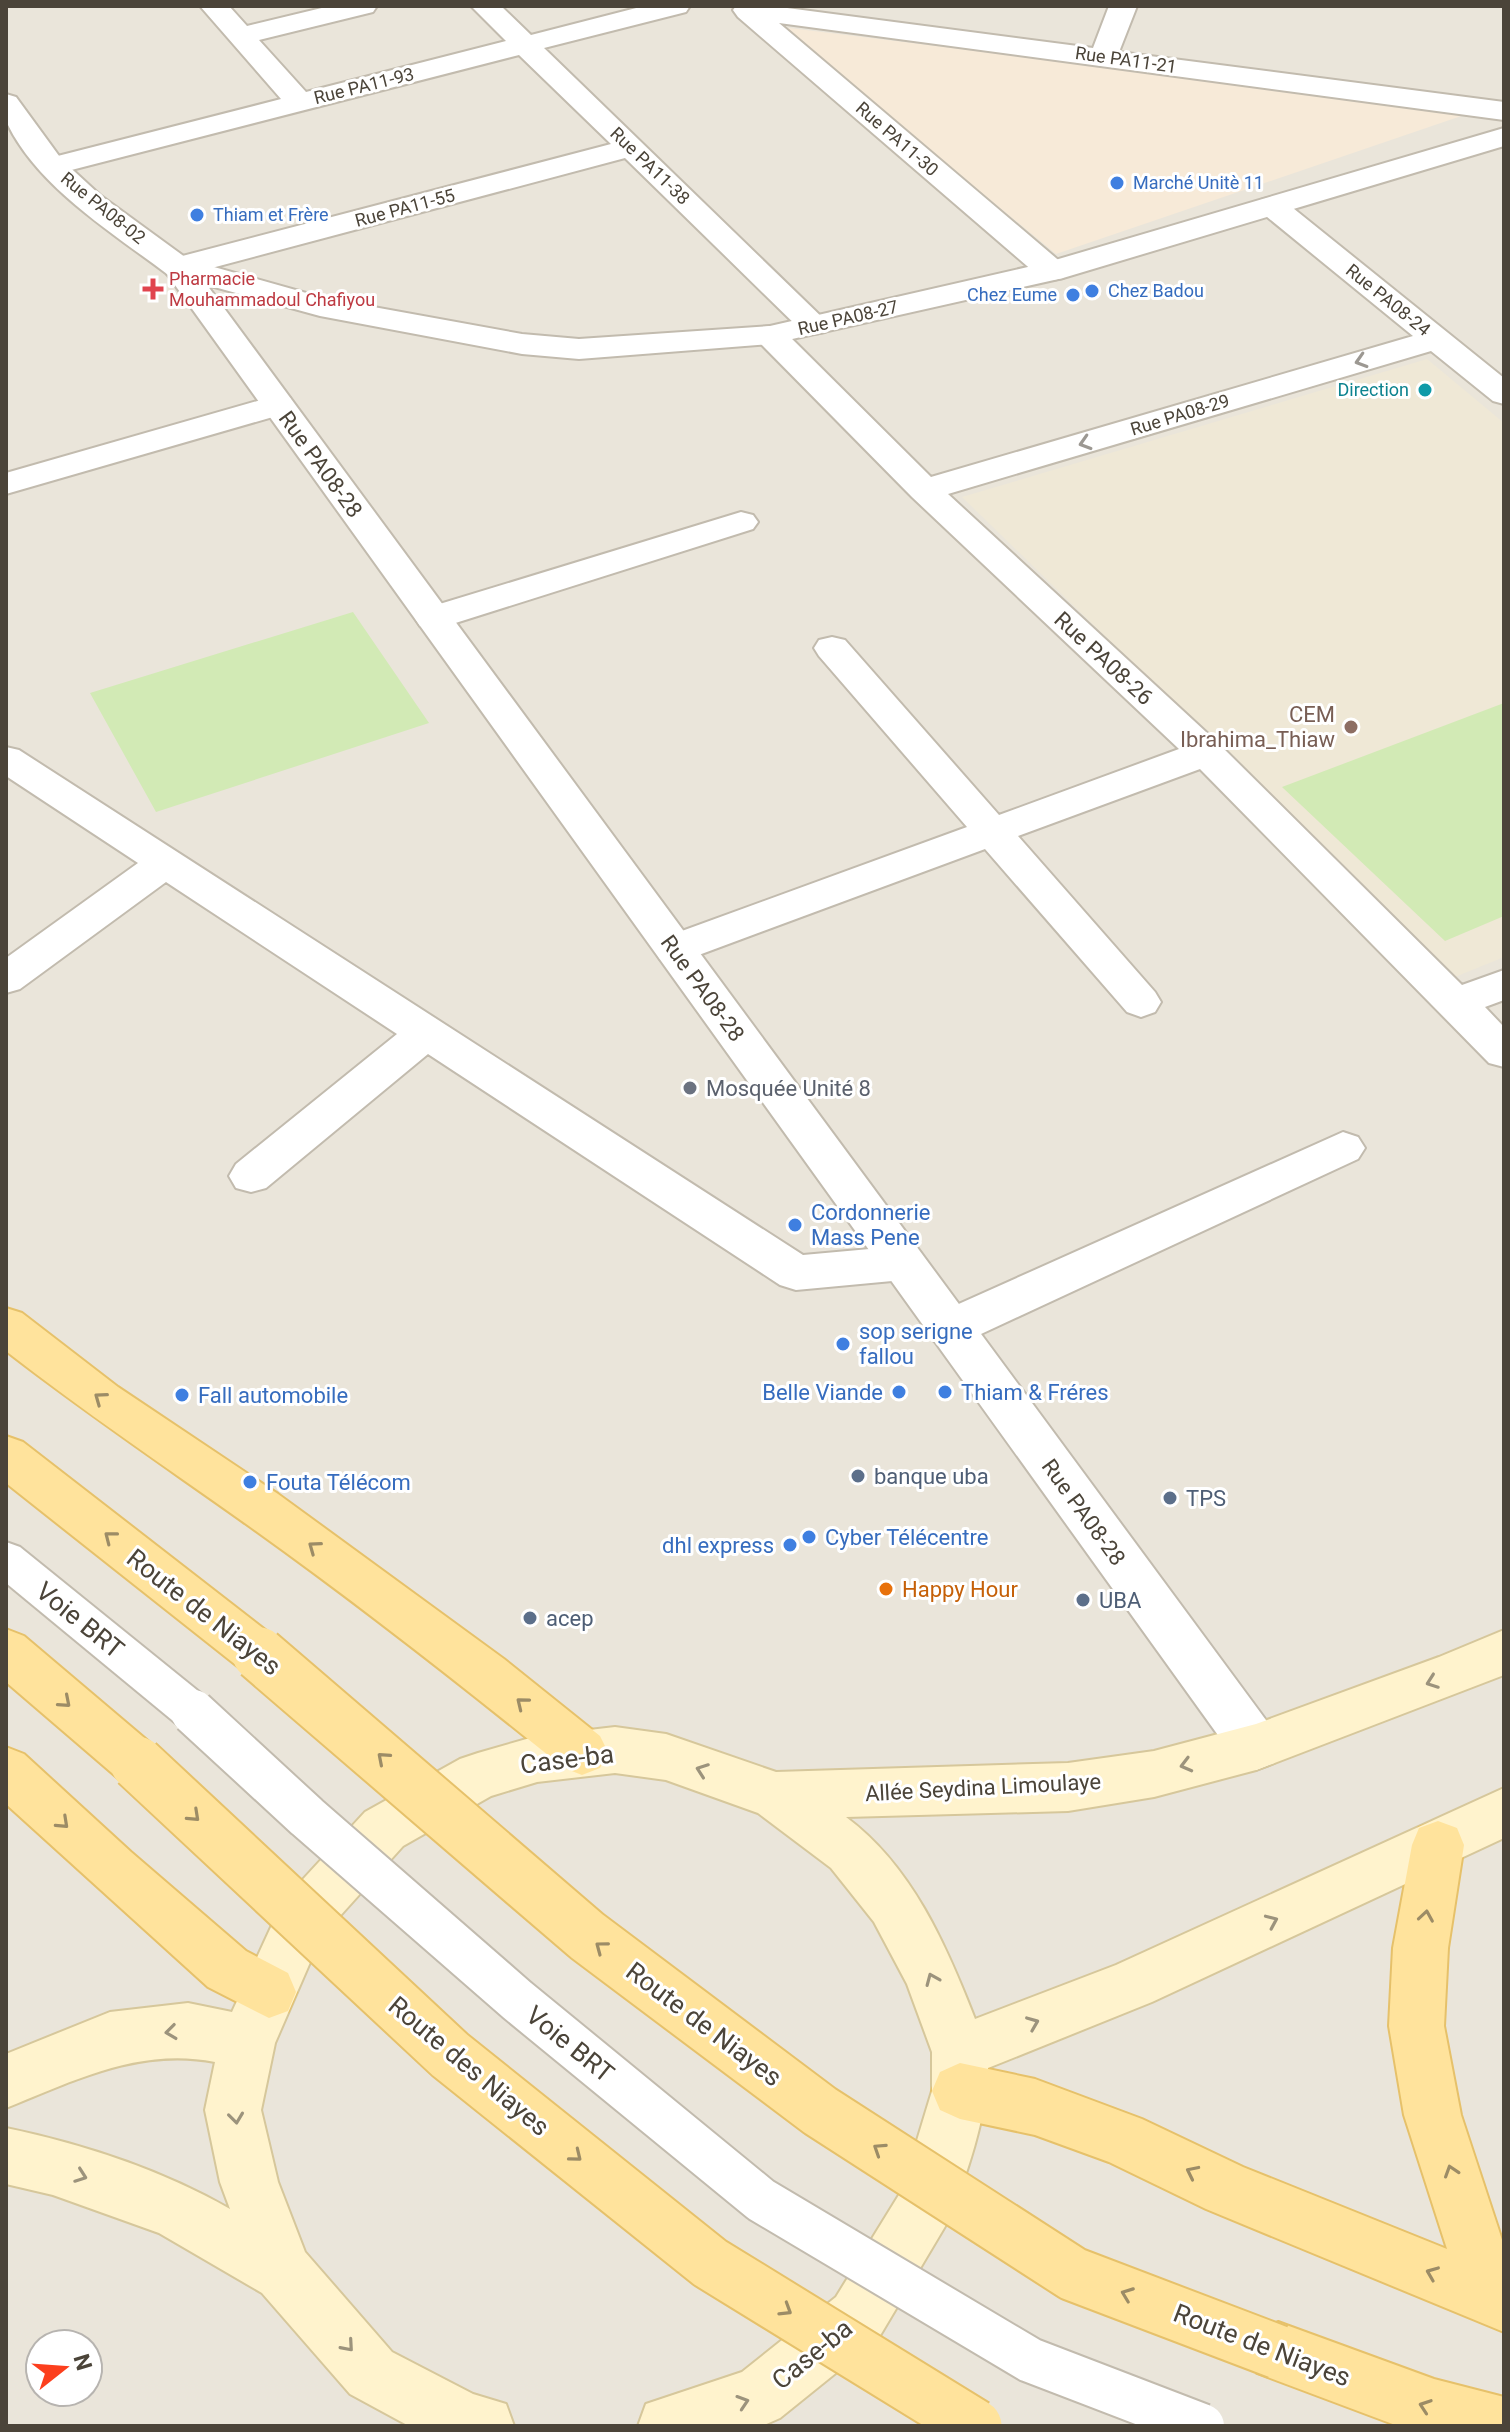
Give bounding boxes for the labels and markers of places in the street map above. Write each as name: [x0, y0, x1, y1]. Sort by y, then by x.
place label: Marché Unitè 11: [1133, 172, 1264, 193]
marker: Marché Unitè 11: [1108, 174, 1126, 192]
place label: Thiam et Frère: [213, 204, 329, 225]
marker: Thiam et Frère: [188, 206, 206, 224]
place label: Pharmacie Mouhammadoul Chafiyou: [169, 268, 375, 310]
marker: Pharmacie Mouhammadoul Chafiyou: [144, 280, 162, 298]
place label: Chez Badou: [1108, 280, 1204, 301]
marker: Chez Badou: [1083, 282, 1101, 300]
place label: Chez Eume: [967, 284, 1057, 305]
marker: Chez Eume: [1064, 286, 1082, 304]
place label: Direction: [1337, 379, 1409, 400]
marker: Direction: [1416, 381, 1434, 399]
place label: CEM Ibrahima_Thiaw: [1180, 702, 1335, 752]
marker: CEM Ibrahima_Thiaw: [1342, 718, 1360, 736]
place label: Mosquée Unité 8: [706, 1076, 871, 1101]
marker: Mosquée Unité 8: [681, 1079, 699, 1097]
place label: Cordonnerie Mass Pene: [811, 1200, 931, 1250]
marker: Cordonnerie Mass Pene: [786, 1216, 804, 1234]
place label: sop serigne fallou: [859, 1319, 973, 1369]
marker: sop serigne fallou: [834, 1335, 852, 1353]
place label: Belle Viande: [762, 1380, 883, 1405]
place label: Thiam & Fréres: [961, 1380, 1109, 1405]
place label: Fall automobile: [198, 1383, 348, 1408]
marker: Belle Viande: [890, 1383, 908, 1401]
marker: Thiam & Fréres: [936, 1383, 954, 1401]
marker: Fall automobile: [173, 1386, 191, 1404]
place label: banque uba: [874, 1464, 989, 1489]
marker: banque uba: [849, 1467, 867, 1485]
place label: Fouta Télécom: [266, 1470, 411, 1495]
marker: Fouta Télécom: [241, 1473, 259, 1491]
place label: TPS: [1186, 1486, 1226, 1511]
marker: TPS: [1161, 1489, 1179, 1507]
place label: Cyber Télécentre: [825, 1525, 988, 1550]
marker: Cyber Télécentre: [800, 1528, 818, 1546]
place label: dhl express: [662, 1533, 774, 1558]
marker: dhl express: [781, 1536, 799, 1554]
place label: Happy Hour: [902, 1577, 1018, 1602]
marker: Happy Hour: [877, 1580, 895, 1598]
place label: UBA: [1099, 1588, 1142, 1613]
marker: UBA: [1074, 1591, 1092, 1609]
place label: acep: [546, 1606, 594, 1631]
marker: acep: [521, 1609, 539, 1627]

